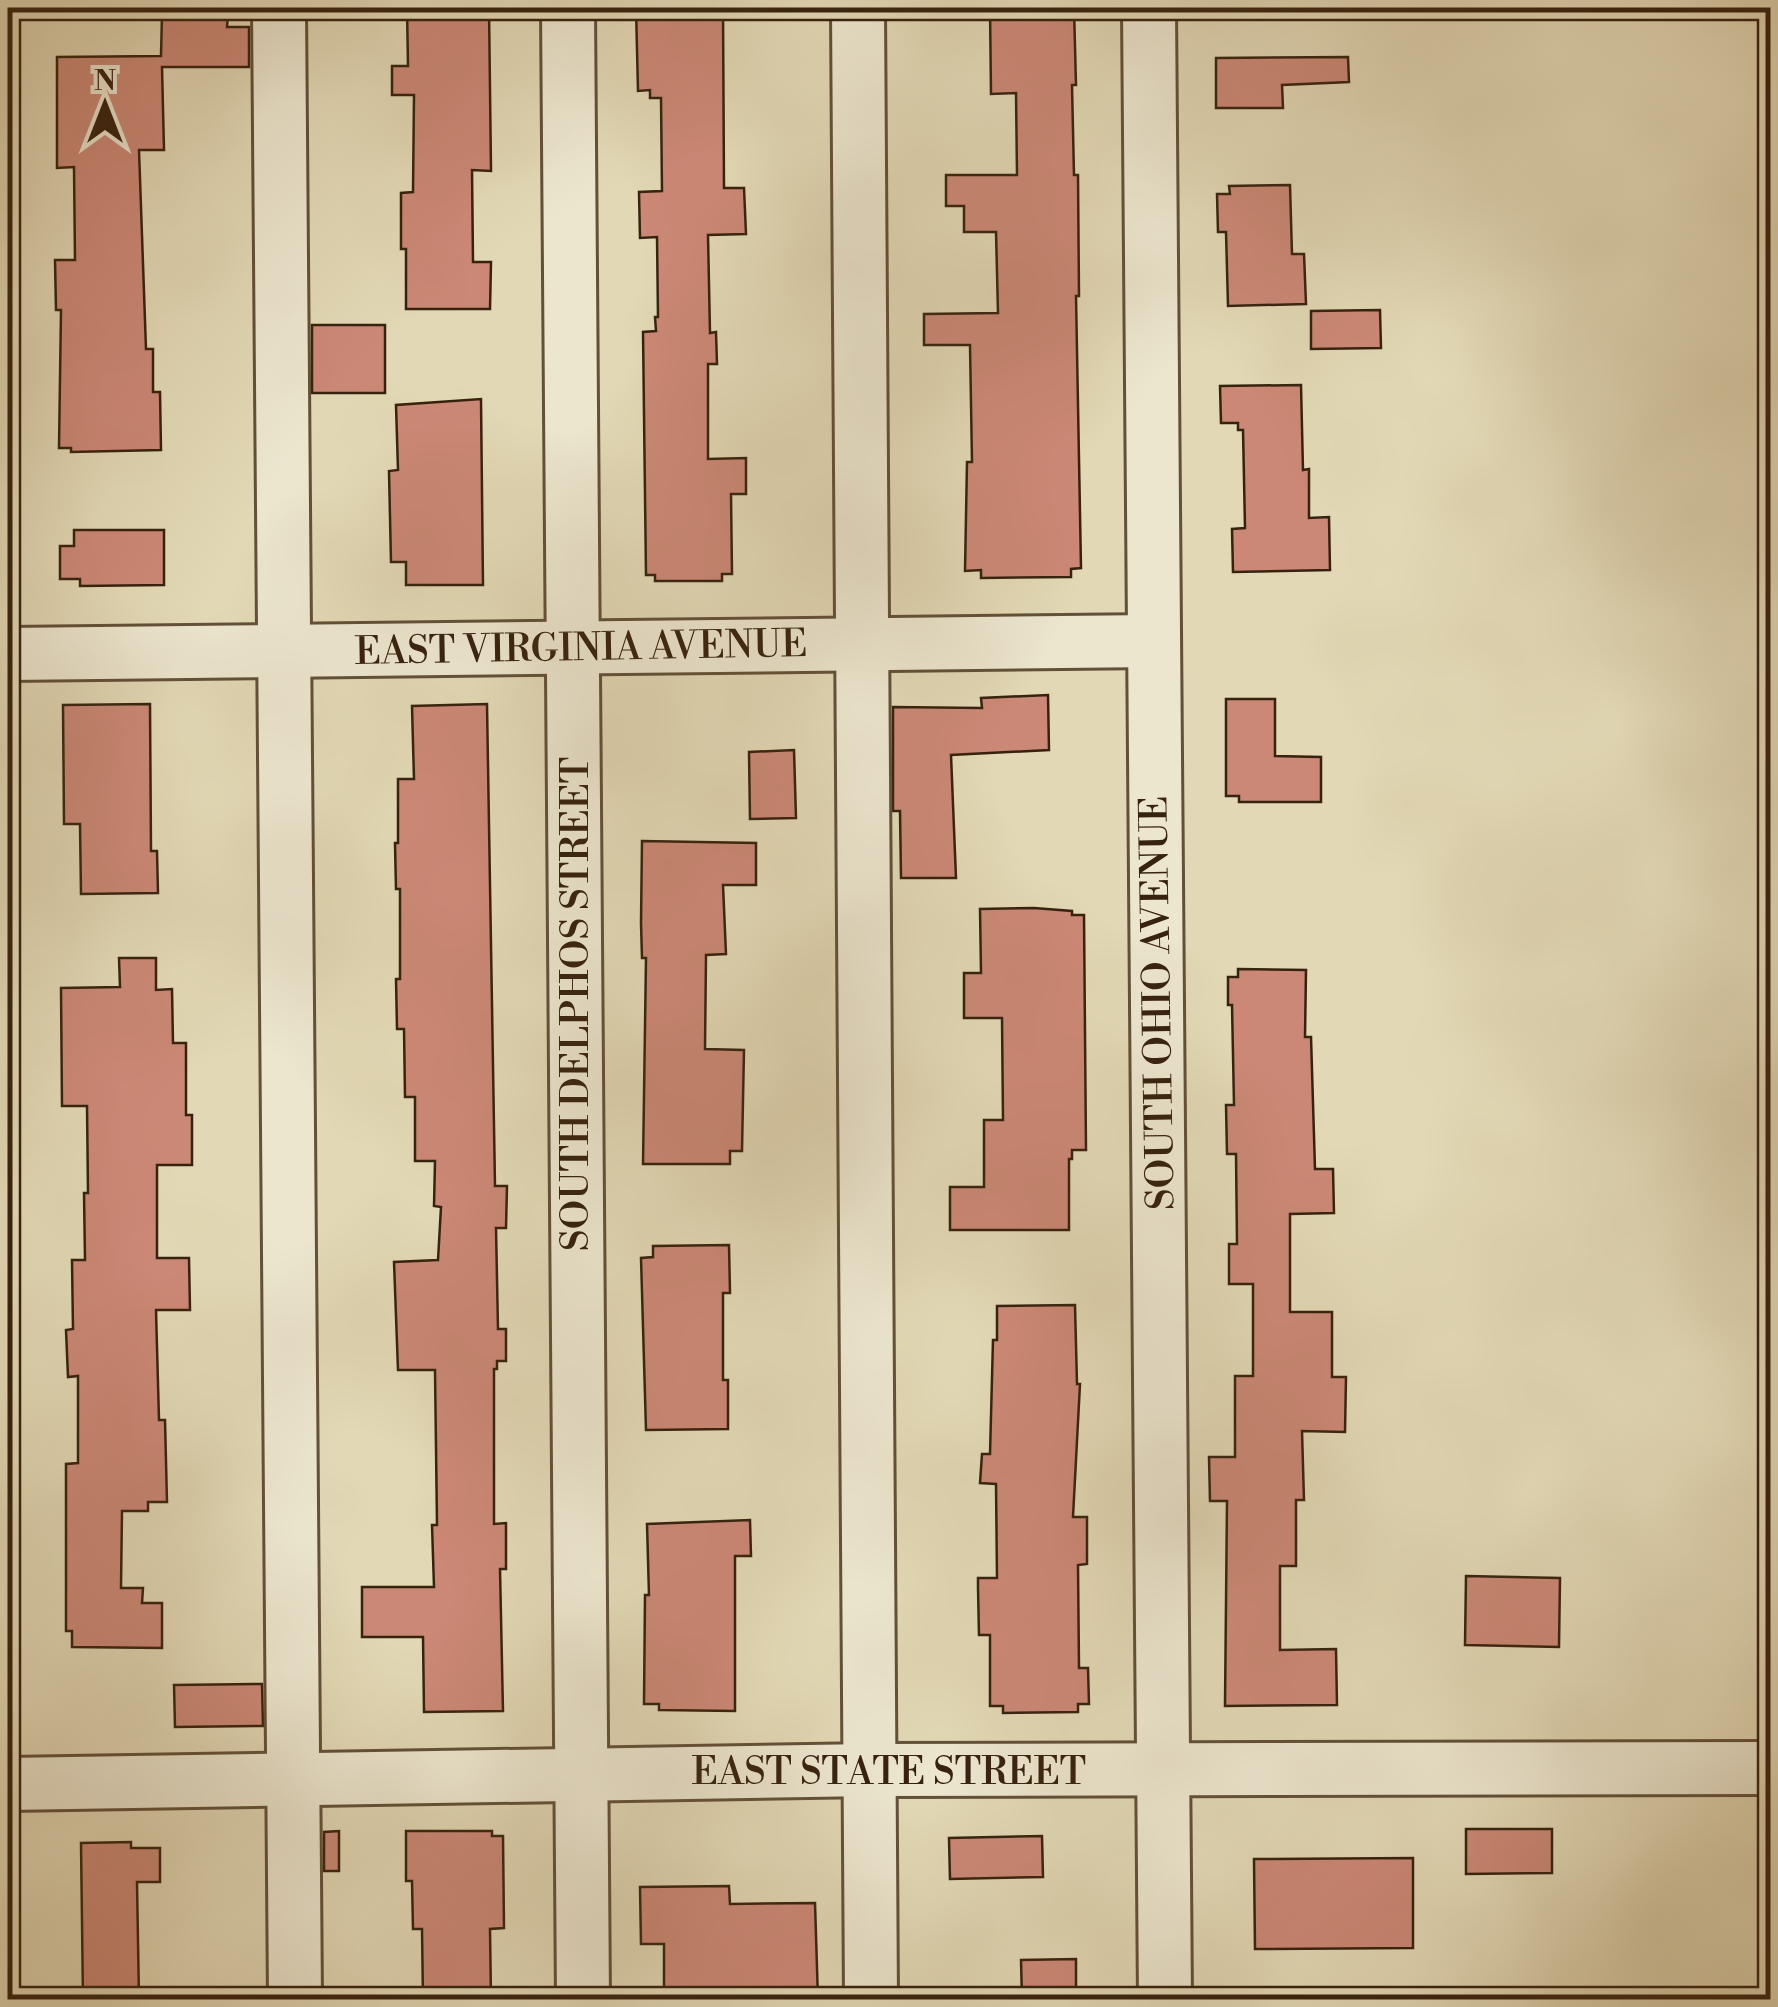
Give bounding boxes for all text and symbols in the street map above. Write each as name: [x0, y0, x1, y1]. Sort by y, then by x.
north arrow: [55, 55, 155, 155]
text: N: [94, 64, 116, 99]
street label: EAST VIRGINIA AVENUE: [354, 621, 808, 676]
street label: SOUTH DELPHOS STREET: [553, 757, 600, 1251]
street label: SOUTH OHIO AVENUE: [1131, 795, 1186, 1211]
street label: EAST STATE STREET: [692, 1749, 1086, 1796]

